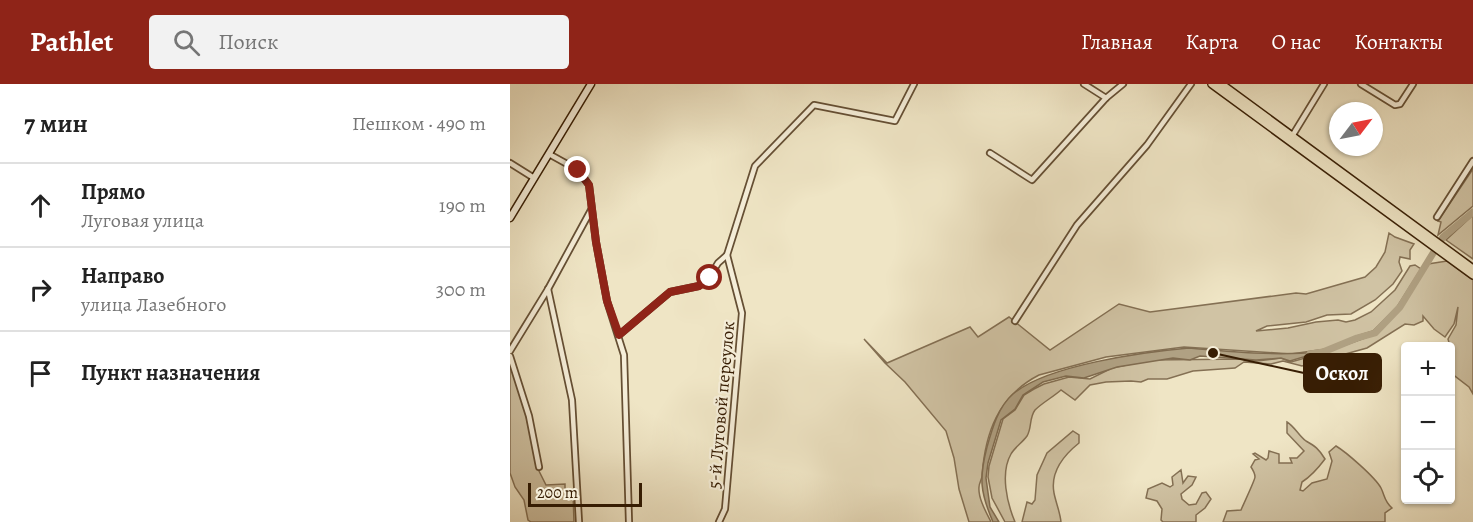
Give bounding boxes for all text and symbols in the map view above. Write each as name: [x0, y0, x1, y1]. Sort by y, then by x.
search box: [149, 15, 569, 69]
text: Pathlet: [30, 23, 113, 61]
icon: search: [170, 26, 203, 59]
text: Поиск: [218, 27, 278, 57]
text: Главная: [1081, 28, 1153, 56]
text: Карта: [1186, 28, 1238, 56]
text: О нас: [1271, 28, 1321, 56]
text: Контакты: [1354, 28, 1443, 56]
north arrow: [1329, 102, 1383, 156]
text: 7 мин: [24, 106, 88, 141]
text: Пешком · 490 m: [352, 110, 486, 137]
route end: [564, 156, 590, 182]
text: Прямо: [81, 177, 145, 207]
icon: ahead: [24, 189, 57, 222]
text: 190 m: [439, 192, 486, 219]
text: Луговая улица: [81, 207, 204, 234]
text: Направо: [81, 261, 164, 291]
route start: [696, 264, 722, 290]
icon: right: [24, 273, 57, 306]
text: 300 m: [436, 276, 486, 303]
text: улица Лазебного: [81, 291, 226, 318]
street label: 5-й Луговой переулок: [702, 320, 740, 490]
map controls: [1401, 342, 1455, 504]
button: +: [1401, 342, 1455, 396]
callout: Оскол: [1304, 354, 1381, 392]
icon: arrive: [24, 357, 57, 390]
text: Пункт назначения: [81, 358, 260, 388]
text: Оскол: [1316, 360, 1368, 387]
button: −: [1401, 396, 1455, 450]
button: locate: [1401, 450, 1455, 504]
scale bar: [528, 480, 642, 508]
text: 200 m: [537, 482, 578, 504]

